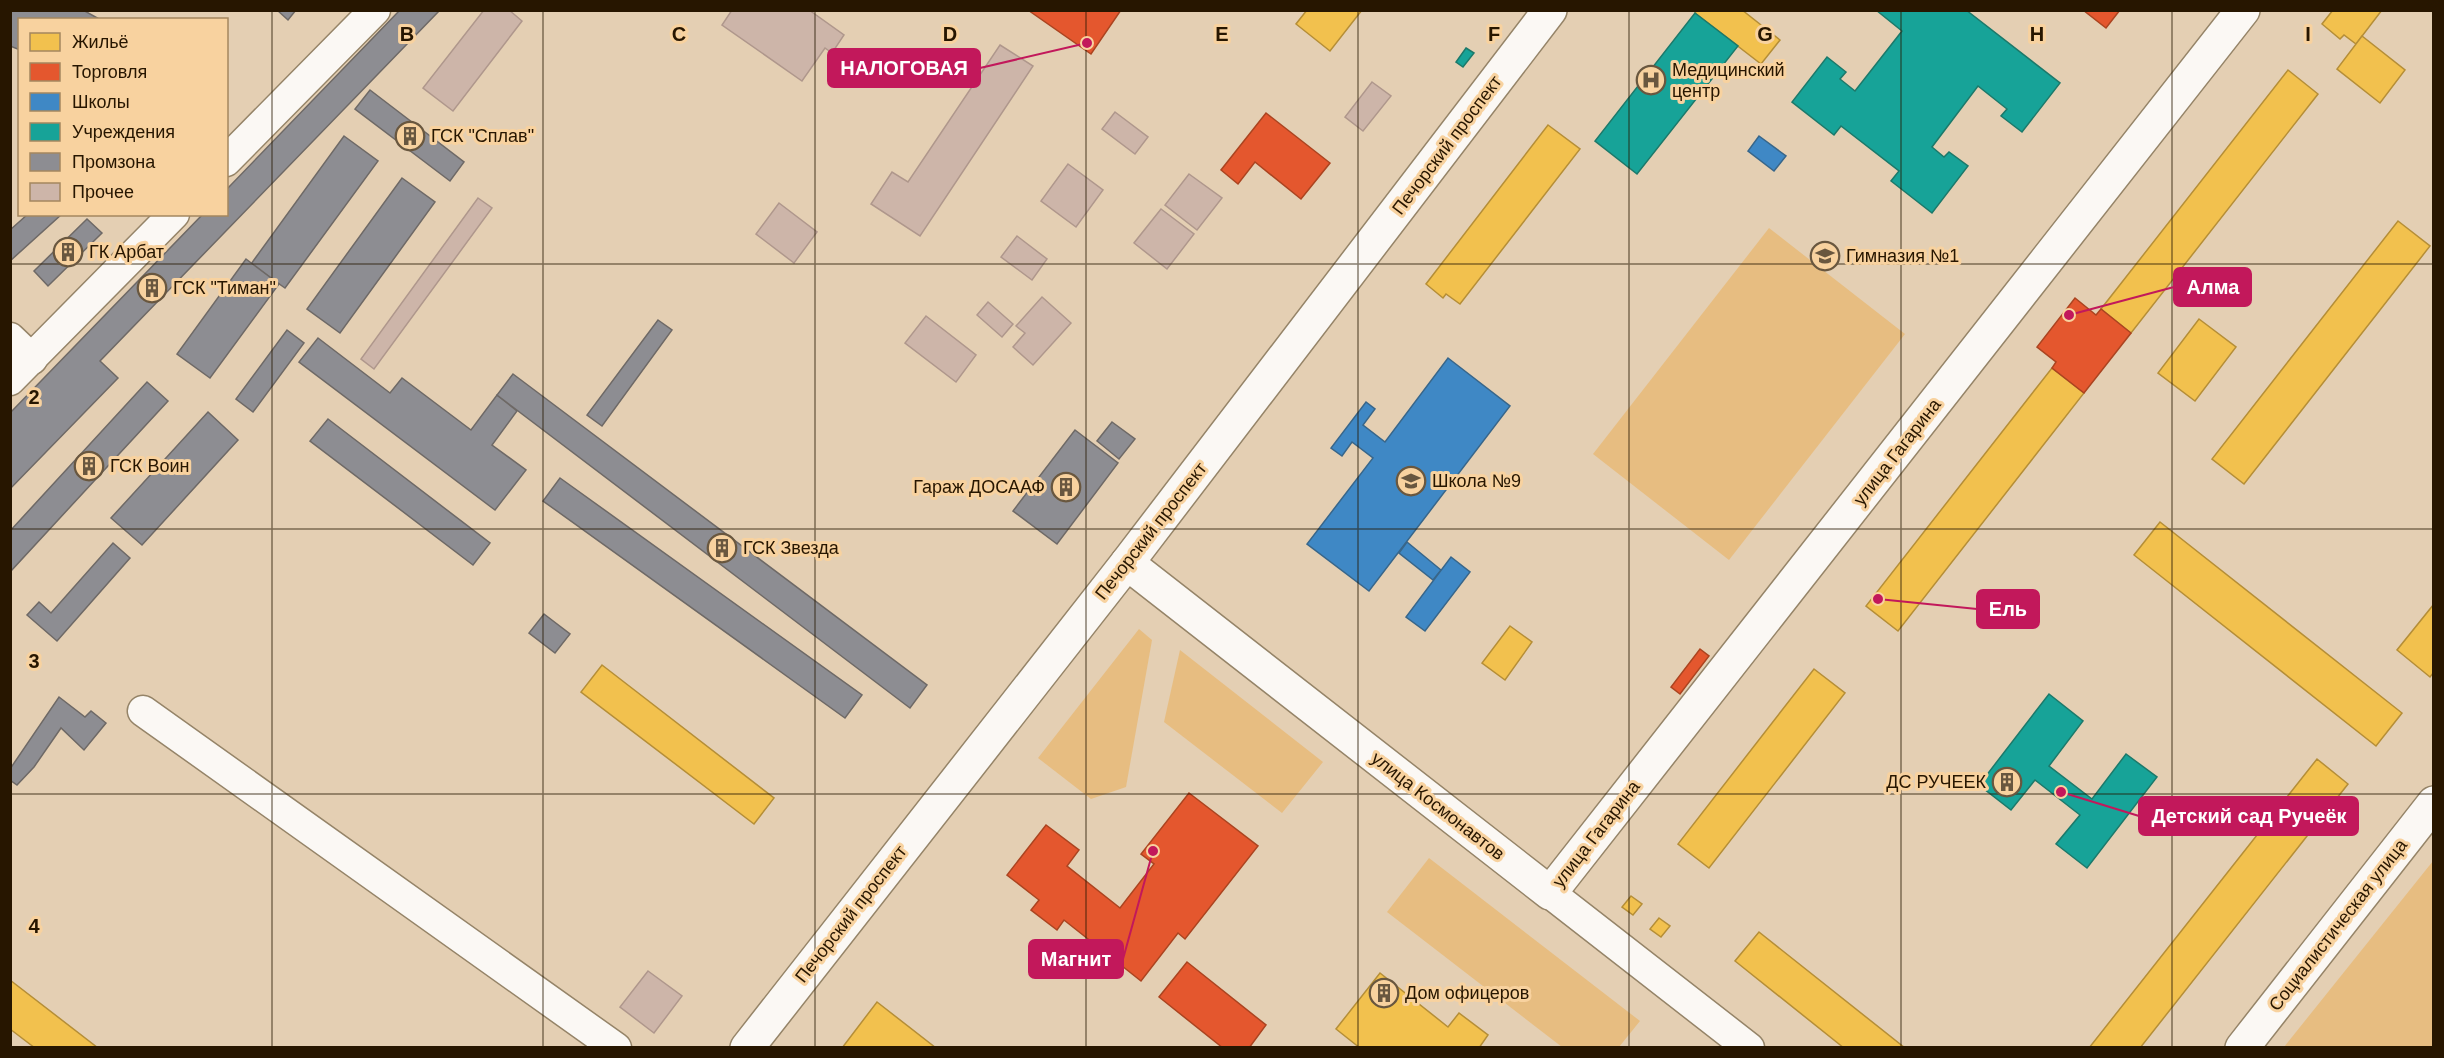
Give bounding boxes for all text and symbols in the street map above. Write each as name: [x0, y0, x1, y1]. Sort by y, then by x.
legend: [18, 18, 228, 216]
text: B: [400, 23, 414, 45]
text: C: [672, 23, 686, 45]
text: D: [943, 23, 957, 45]
text: E: [1215, 23, 1229, 45]
text: F: [1488, 23, 1500, 45]
text: G: [1757, 23, 1773, 45]
text: H: [2030, 23, 2044, 45]
text: I: [2305, 23, 2311, 45]
text: Жильё: [72, 32, 129, 52]
callout: НАЛОГОВАЯ: [828, 49, 980, 87]
text: НАЛОГОВАЯ: [840, 57, 968, 79]
place label: Медицинский центр: [1672, 60, 1785, 101]
text: Торговля: [72, 62, 147, 82]
hospital icon: Медицинский центр: [1635, 64, 1667, 96]
street label: Печорский проспект: [1388, 72, 1506, 218]
text: Школы: [72, 92, 130, 112]
building icon: ГСК "Сплав": [394, 120, 426, 152]
text: Учреждения: [72, 122, 175, 142]
place label: ГСК "Сплав": [431, 126, 534, 146]
text: Промзона: [72, 152, 156, 172]
text: Прочее: [72, 182, 134, 202]
building icon: ГК Арбат: [52, 236, 84, 268]
school or university icon: Гимназия №1: [1809, 240, 1841, 272]
place label: ГК Арбат: [89, 242, 164, 262]
place label: Гимназия №1: [1846, 246, 1959, 266]
callout: Алма: [2174, 268, 2251, 306]
building icon: ГСК "Тиман": [136, 272, 168, 304]
text: Алма: [2187, 276, 2240, 298]
place label: ГСК "Тиман": [173, 278, 276, 298]
text: 2: [28, 386, 40, 408]
street label: улица Гагарина: [1849, 394, 1945, 509]
building icon: ГСК Воин: [73, 450, 105, 482]
place label: ГСК Воин: [110, 456, 189, 476]
street label: Печорский проспект: [1091, 458, 1211, 604]
school or university icon: Школа №9: [1395, 465, 1427, 497]
building icon: Гараж ДОСААФ: [1050, 471, 1082, 503]
place label: Школа №9: [1432, 471, 1521, 491]
place label: Гараж ДОСААФ: [913, 477, 1045, 497]
building icon: ГСК Звезда: [706, 532, 738, 564]
place label: ГСК Звезда: [743, 538, 840, 558]
callout: Ель: [1977, 590, 2039, 628]
text: Ель: [1989, 598, 2027, 620]
text: 3: [28, 650, 40, 672]
street label: улица Космонавтов: [1368, 748, 1508, 864]
building icon: ДС РУЧЕЕК: [1991, 766, 2023, 798]
place label: ДС РУЧЕЕК: [1886, 772, 1987, 792]
street label: улица Гагарина: [1548, 776, 1644, 891]
callout: Детский сад Ручеёк: [2139, 797, 2358, 835]
text: Детский сад Ручеёк: [2151, 805, 2348, 827]
street label: Социалистическая улица: [2265, 834, 2412, 1015]
street label: Печорский проспект: [791, 841, 911, 987]
text: 4: [28, 915, 40, 937]
callout: Магнит: [1029, 940, 1123, 978]
text: Магнит: [1041, 948, 1111, 970]
building icon: Дом офицеров: [1368, 977, 1400, 1009]
place label: Дом офицеров: [1405, 983, 1529, 1003]

